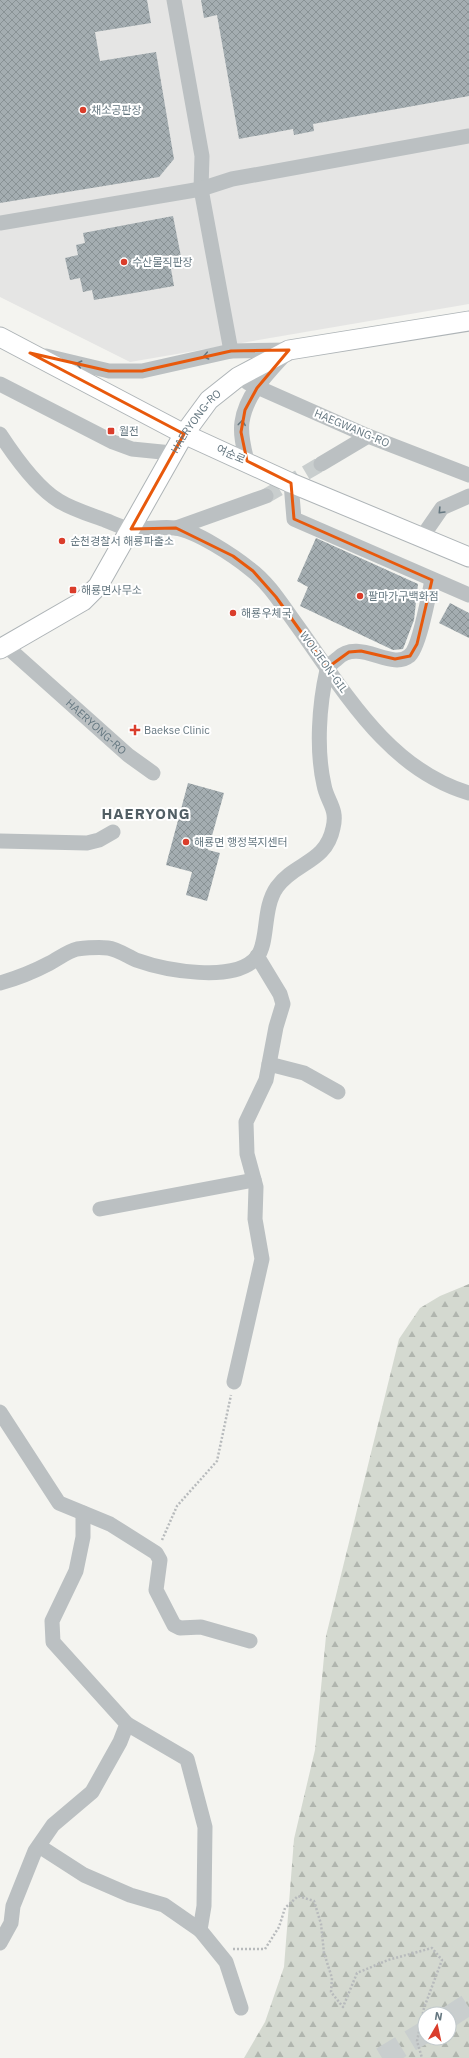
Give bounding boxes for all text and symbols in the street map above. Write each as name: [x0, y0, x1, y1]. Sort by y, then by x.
place label: 채소공판장: [91, 103, 142, 117]
marker: 채소공판장: [78, 105, 88, 115]
place label: 수산물직판장: [132, 255, 193, 269]
marker: 수산물직판장: [119, 257, 129, 267]
one-way arrow: [203, 352, 210, 360]
one-way arrow: [76, 360, 83, 369]
street label: HAERYONG-RO: [168, 386, 224, 456]
street label: HAEGWANG-RO: [312, 406, 392, 450]
one-way arrow: [238, 420, 247, 426]
place label: 월전: [119, 424, 139, 438]
marker: 월전: [106, 426, 116, 436]
street label: 여순로: [214, 441, 248, 467]
one-way arrow: [438, 506, 446, 514]
place label: 순천경찰서 해룡파출소: [70, 534, 174, 548]
marker: 순천경찰서 해룡파출소: [57, 536, 67, 546]
place label: 해룡면사무소: [81, 583, 142, 597]
marker: 해룡면사무소: [68, 585, 78, 595]
place label: 팔마가구백화점: [368, 589, 439, 603]
marker: 팔마가구백화점: [355, 591, 365, 601]
place label: 해룡우체국: [241, 606, 292, 620]
marker: 해룡우체국: [228, 608, 238, 618]
street label: WOLJEON-GIL: [297, 628, 351, 696]
street label: HAERYONG-RO: [63, 696, 130, 757]
place label: Baekse Clinic: [144, 723, 210, 737]
marker: Baekse Clinic: [129, 724, 141, 736]
district label: HAERYONG: [101, 804, 191, 823]
place label: 해룡면 행정복지센터: [194, 835, 288, 849]
marker: 해룡면 행정복지센터: [181, 837, 191, 847]
north arrow: [417, 2006, 457, 2046]
text: N: [434, 2009, 444, 2024]

